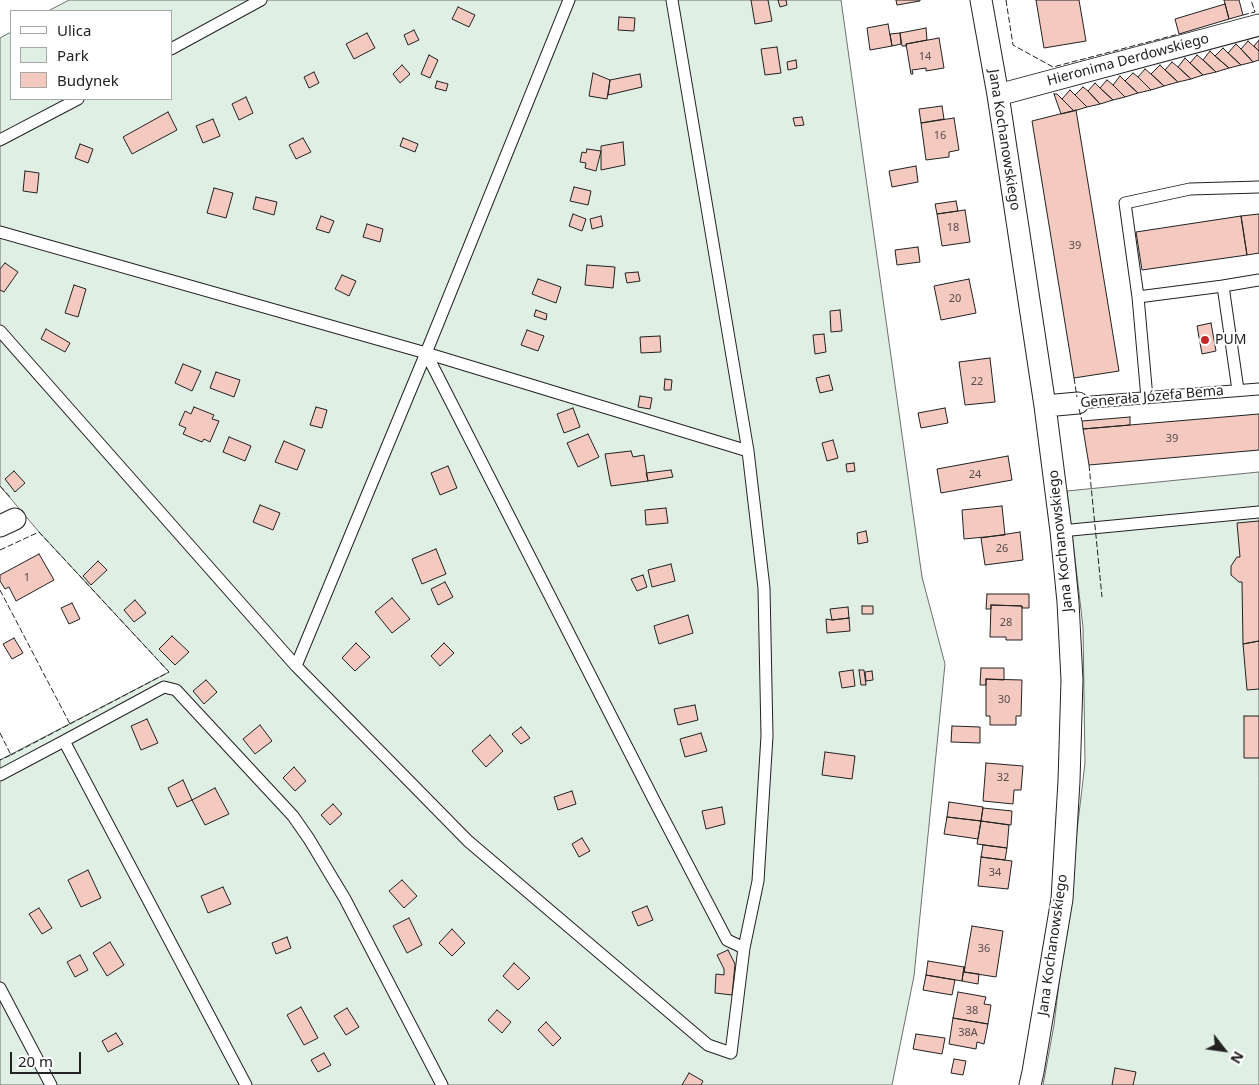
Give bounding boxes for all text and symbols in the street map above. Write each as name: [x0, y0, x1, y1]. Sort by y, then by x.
legend: [10, 10, 172, 100]
text: Ulica: [57, 20, 91, 40]
street label: Hieronima Derdowskiego: [1045, 30, 1211, 90]
text: Park: [57, 45, 89, 65]
house number: 14: [919, 50, 931, 64]
street label: Jana Kochanowskiego: [985, 68, 1023, 212]
text: Budynek: [57, 70, 119, 90]
house number: 16: [934, 129, 946, 143]
house number: 18: [947, 221, 959, 235]
house number: 39: [1069, 239, 1081, 253]
house number: 20: [949, 292, 961, 306]
place label: PUM: [1215, 332, 1246, 348]
marker: PUM: [1199, 334, 1211, 346]
house number: 22: [971, 375, 983, 389]
street label: Generała Józefa Bema: [1080, 382, 1224, 412]
house number: 39: [1166, 432, 1178, 446]
house number: 24: [969, 468, 981, 482]
street label: Jana Kochanowskiego: [1045, 469, 1077, 613]
house number: 26: [996, 542, 1008, 556]
house number: 1: [24, 571, 30, 585]
house number: 28: [1000, 616, 1012, 630]
house number: 30: [998, 693, 1010, 707]
house number: 32: [997, 771, 1009, 785]
house number: 34: [989, 866, 1001, 880]
street label: Jana Kochanowskiego: [1035, 873, 1071, 1017]
house number: 36: [978, 942, 990, 956]
house number: 38: [966, 1004, 978, 1018]
north arrow: [1199, 1025, 1249, 1075]
house number: 38A: [958, 1026, 978, 1040]
scale bar: [12, 1042, 84, 1074]
text: N: [1226, 1048, 1249, 1067]
text: 20 m: [18, 1051, 53, 1071]

